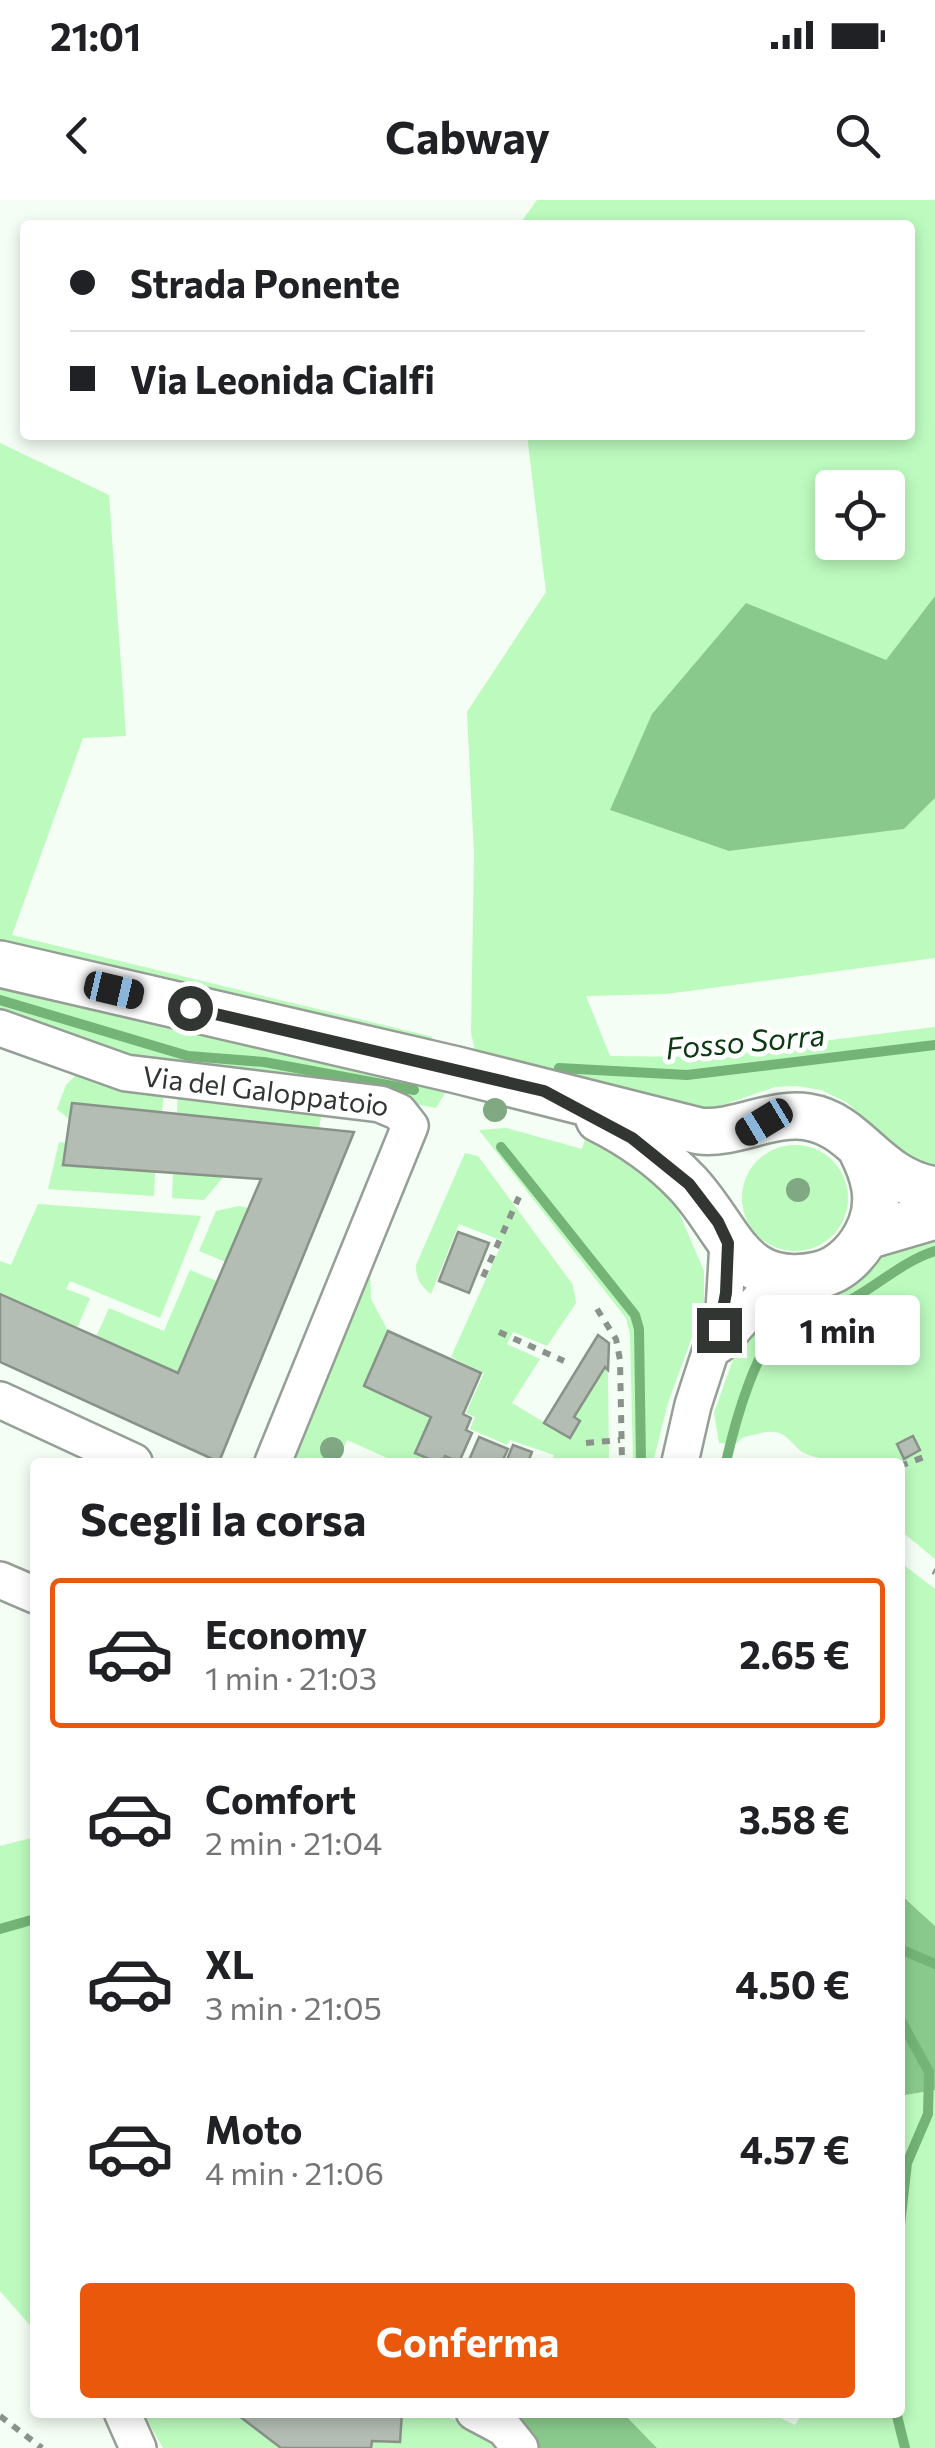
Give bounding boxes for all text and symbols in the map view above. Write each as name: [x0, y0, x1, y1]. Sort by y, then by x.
text: 21:01: [50, 12, 141, 59]
icon: back: [50, 108, 105, 163]
text: Cabway: [385, 108, 550, 163]
icon: search: [830, 108, 885, 163]
text: Strada Ponente: [130, 259, 400, 306]
text: Via Leonida Cialfi: [130, 355, 435, 402]
map controls: [815, 470, 905, 560]
button: locate: [815, 470, 905, 560]
car: [81, 969, 147, 1011]
route start: [168, 986, 213, 1031]
water label: Fosso Sorra: [664, 1015, 826, 1065]
street label: Via del Galoppatoio: [141, 1058, 396, 1123]
car: [731, 1094, 797, 1150]
callout: 1 min: [754, 1295, 919, 1365]
route end: [697, 1308, 742, 1353]
text: 1 min: [800, 1310, 875, 1350]
text: Scegli la corsa: [80, 1490, 367, 1545]
icon: car: [85, 1608, 175, 1698]
text: Economy: [205, 1610, 367, 1657]
text: 2.65 €: [739, 1630, 850, 1677]
text: 1 min · 21:03: [205, 1657, 377, 1697]
icon: car: [85, 1773, 175, 1863]
text: Comfort: [205, 1775, 356, 1822]
text: 3.58 €: [739, 1795, 850, 1842]
text: 2 min · 21:04: [205, 1822, 382, 1862]
icon: car: [85, 1938, 175, 2028]
text: XL: [205, 1940, 254, 1987]
text: 4.50 €: [735, 1960, 850, 2007]
text: 3 min · 21:05: [205, 1987, 382, 2027]
icon: car: [85, 2103, 175, 2193]
text: Moto: [205, 2105, 303, 2152]
text: 4.57 €: [740, 2125, 850, 2172]
text: 4 min · 21:06: [205, 2152, 384, 2192]
button: Conferma: [80, 2283, 855, 2398]

